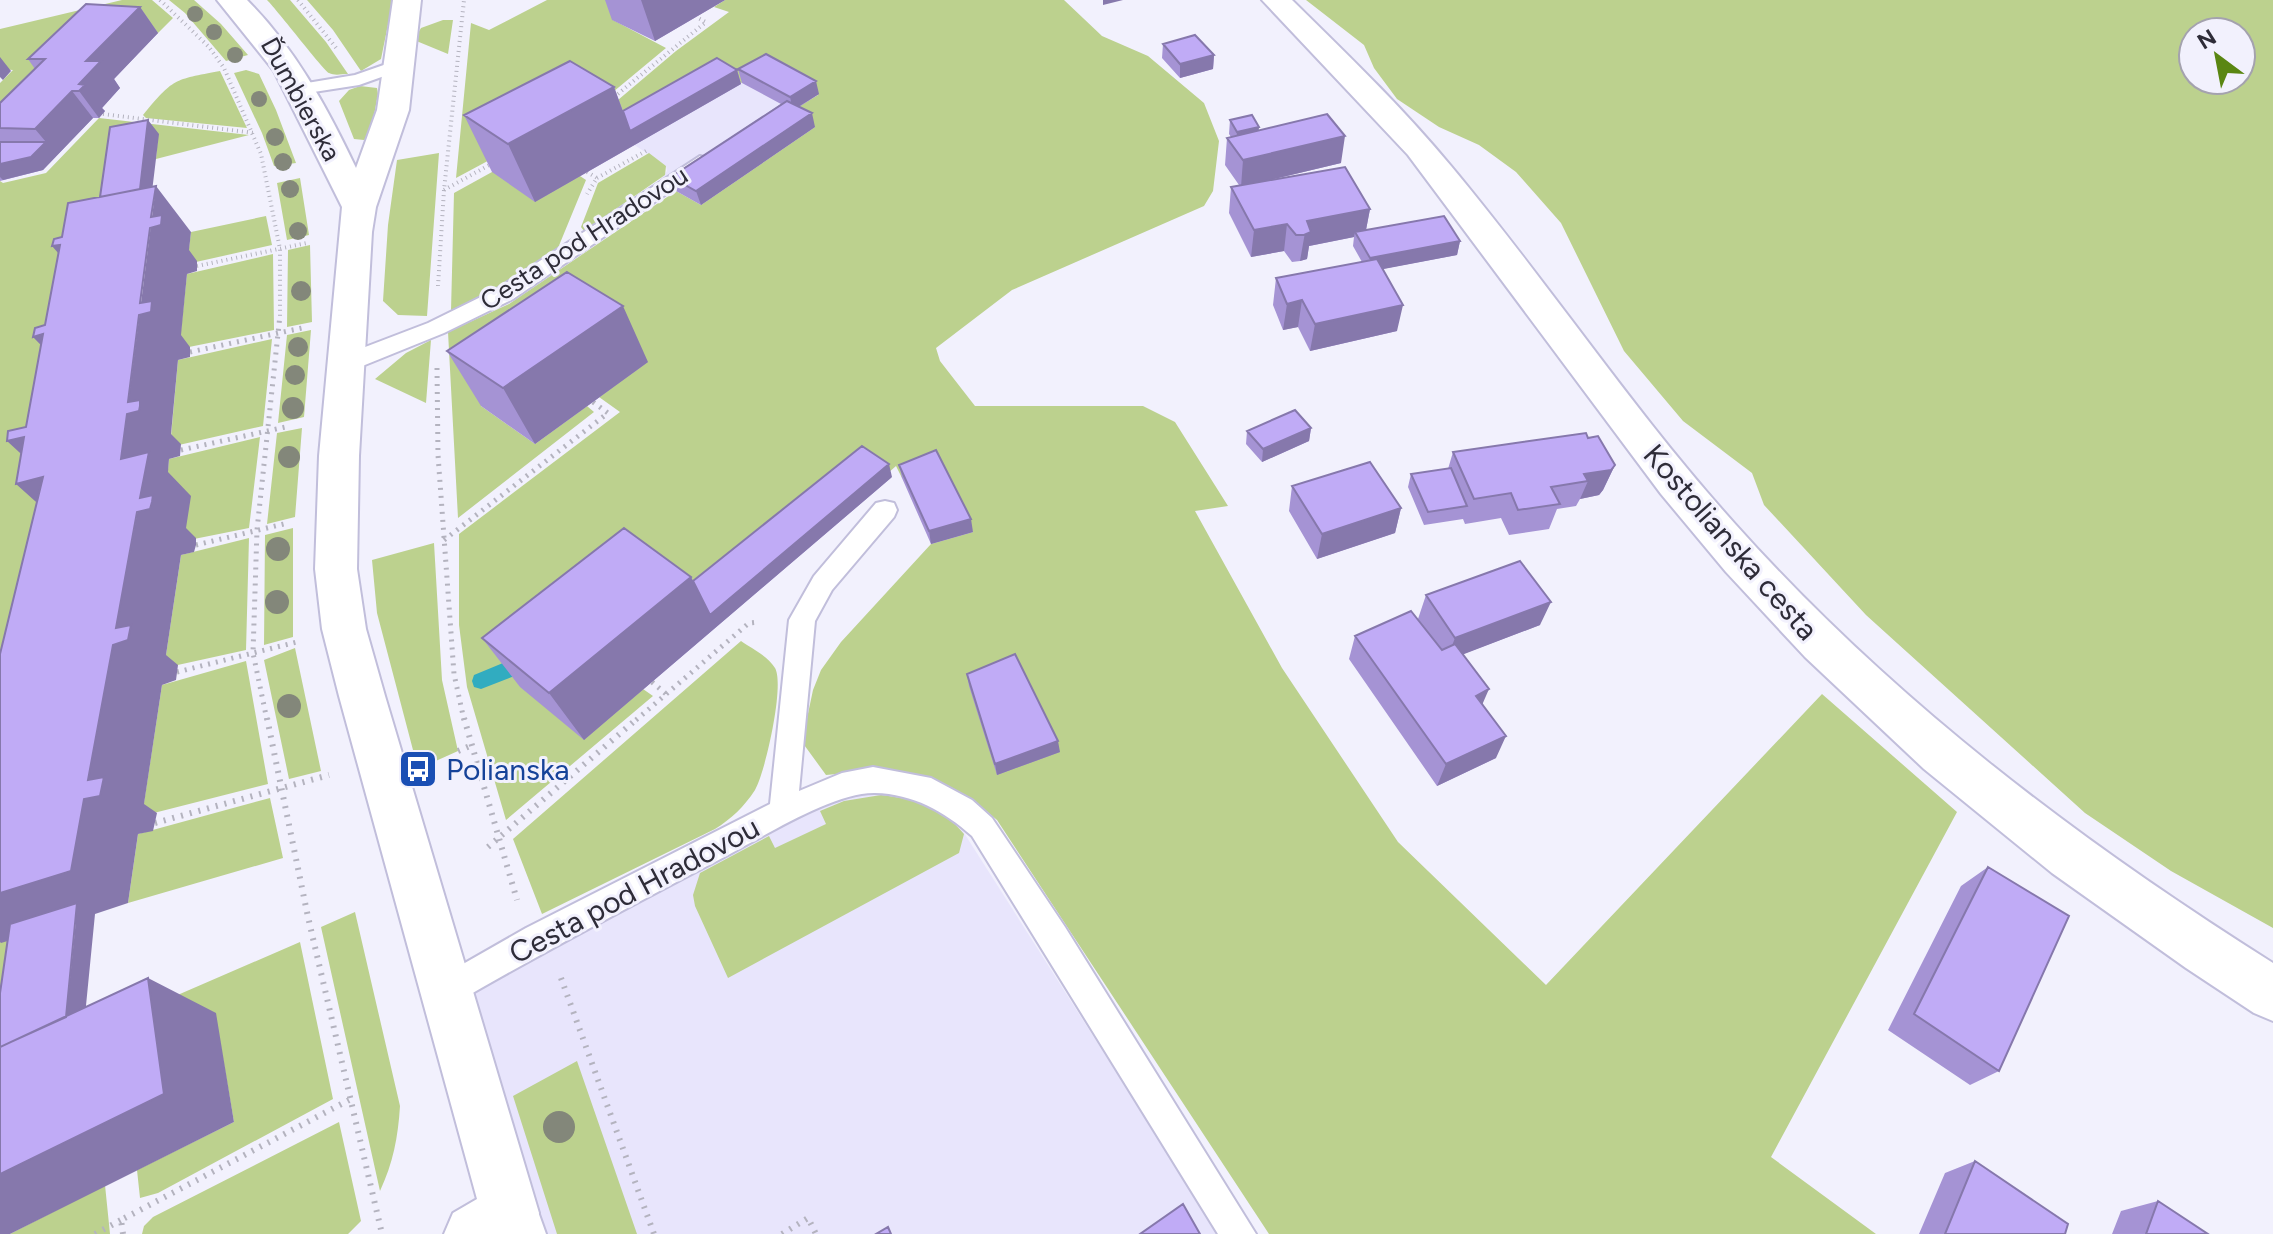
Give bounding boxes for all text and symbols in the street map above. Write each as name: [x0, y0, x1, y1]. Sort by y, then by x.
north arrow: [2177, 16, 2257, 96]
text: N: [2192, 24, 2221, 55]
street label: Ďumbierska: [254, 32, 348, 166]
street label: Cesta pod Hradovou: [474, 159, 694, 317]
street label: Kostolianska cesta: [1636, 436, 1826, 648]
bus stop icon: Polianska: [397, 748, 439, 790]
place label: Polianska: [446, 751, 570, 788]
street label: Cesta pod Hradovou: [503, 808, 765, 972]

